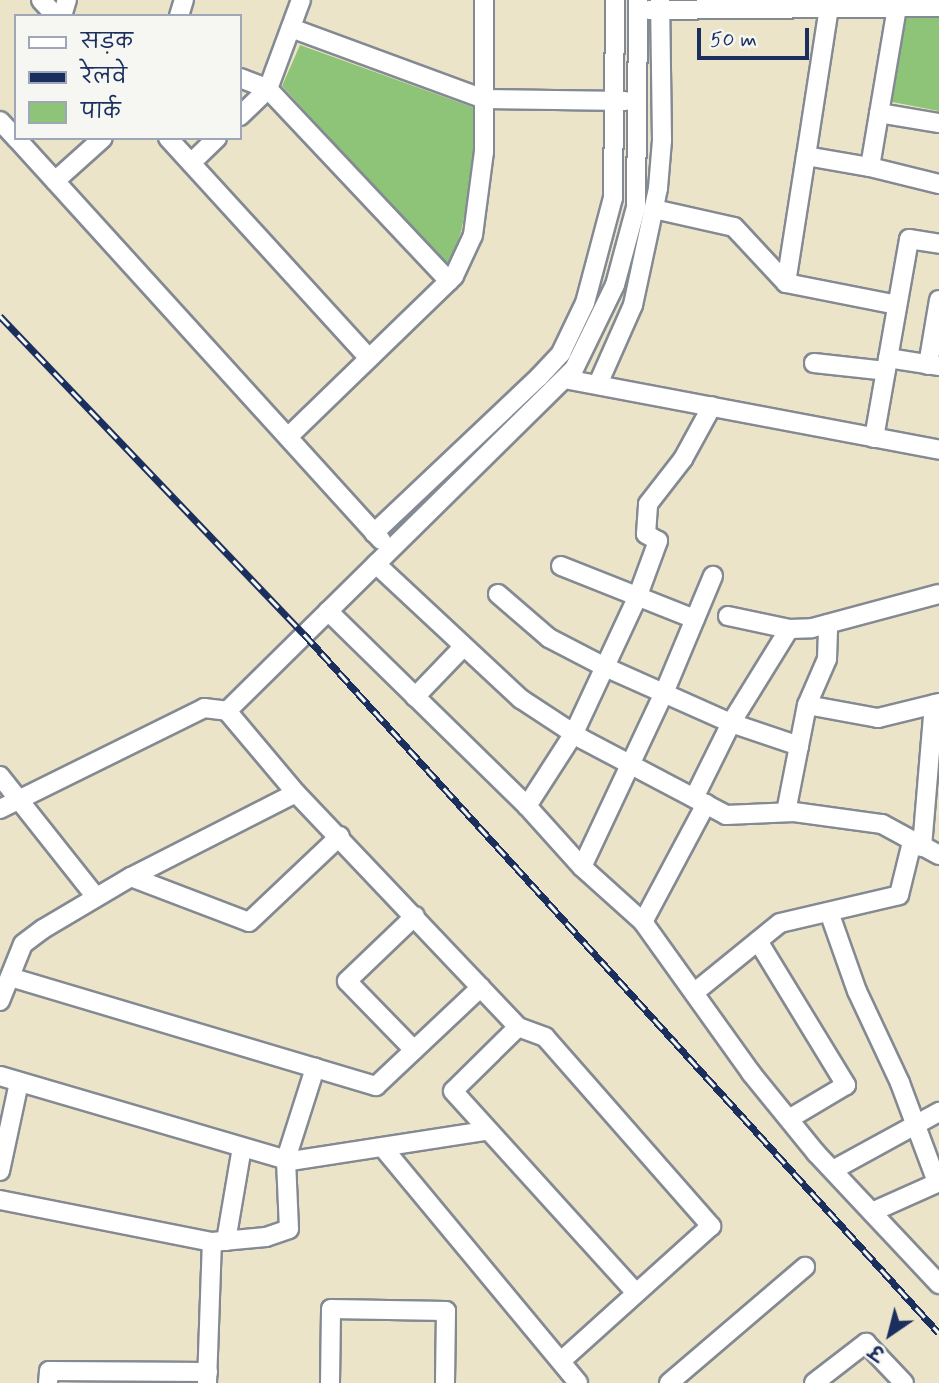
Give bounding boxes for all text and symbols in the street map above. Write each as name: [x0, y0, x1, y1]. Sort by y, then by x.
legend: [14, 14, 242, 140]
scale bar: [701, 14, 813, 58]
text: 50 m: [710, 26, 757, 54]
text: सड़क: [81, 28, 133, 56]
text: रेलवे: [81, 63, 127, 91]
text: पार्क: [81, 98, 121, 126]
north arrow: [855, 1299, 925, 1369]
text: उ: [865, 1338, 890, 1365]

